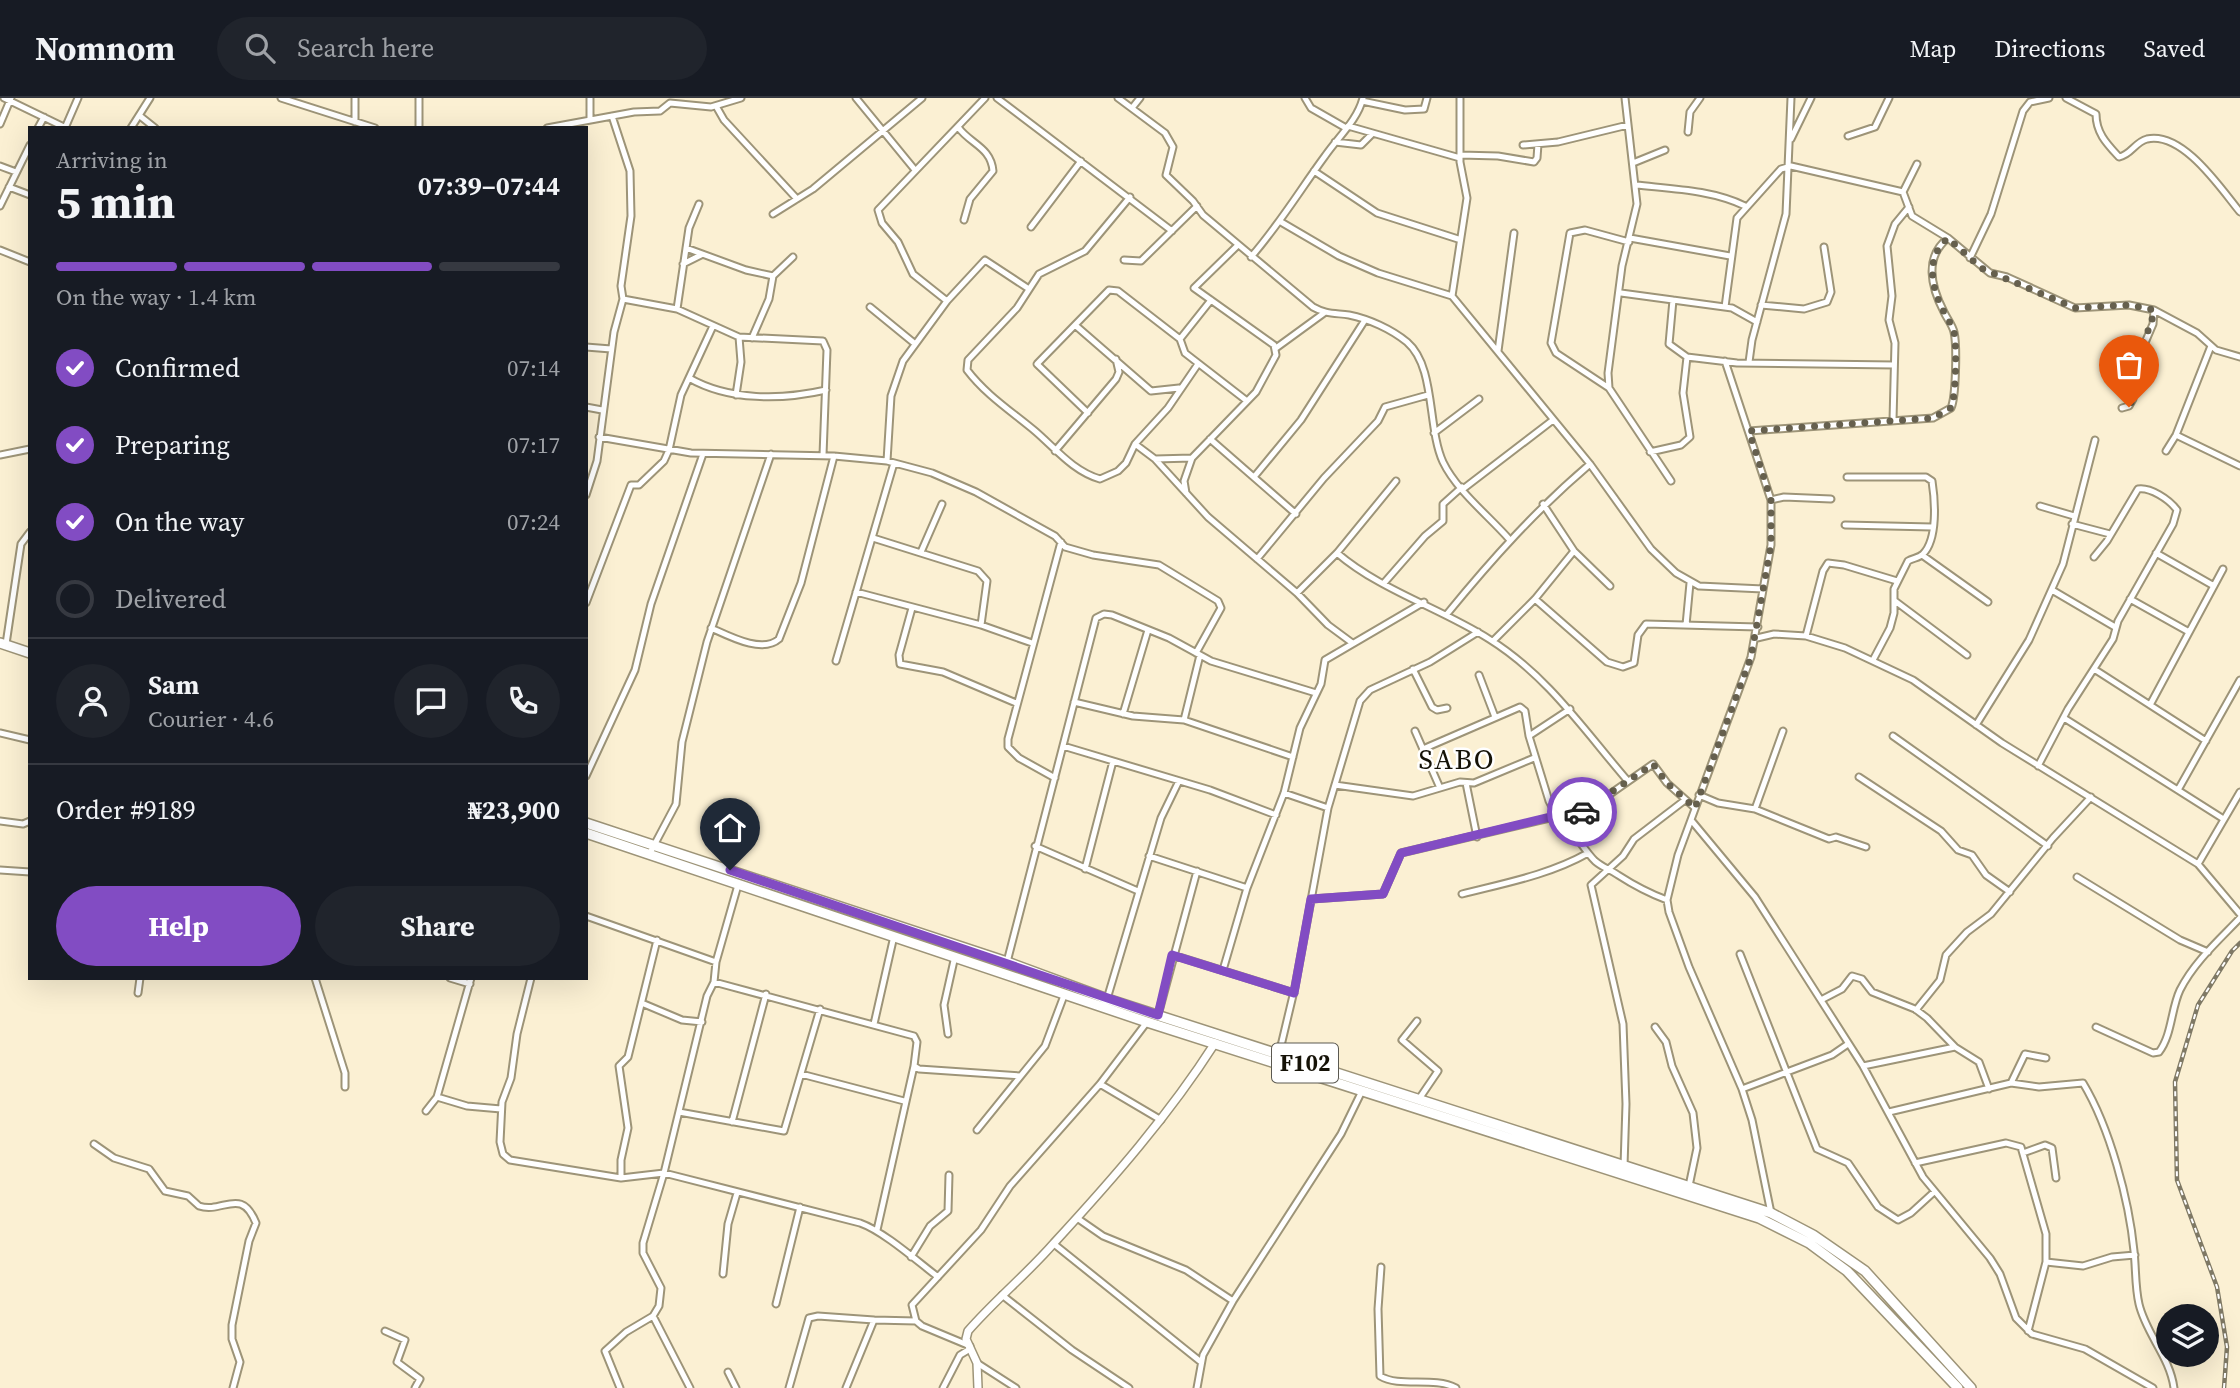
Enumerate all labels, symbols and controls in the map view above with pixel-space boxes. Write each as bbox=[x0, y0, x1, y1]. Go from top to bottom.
search box bbox=[217, 17, 707, 80]
text: Nomnom bbox=[35, 26, 175, 71]
icon: search bbox=[241, 29, 279, 67]
text: Search here bbox=[297, 30, 434, 66]
text: Map bbox=[1909, 32, 1956, 65]
text: Directions bbox=[1994, 32, 2105, 65]
text: Saved bbox=[2143, 32, 2205, 65]
text: Arriving in bbox=[56, 144, 168, 176]
text: 07:39–07:44 bbox=[418, 168, 560, 204]
text: 5 min bbox=[56, 170, 175, 233]
text: On the way · 1.4 km bbox=[56, 281, 257, 313]
pin bbox=[2099, 335, 2159, 407]
icon: bag bbox=[2110, 346, 2148, 384]
icon: check bbox=[56, 349, 94, 387]
text: Confirmed bbox=[115, 350, 240, 386]
text: 07:14 bbox=[507, 352, 560, 384]
icon: check bbox=[56, 426, 94, 464]
text: Preparing bbox=[115, 427, 230, 463]
text: 07:17 bbox=[507, 429, 560, 461]
icon: check bbox=[56, 503, 94, 541]
text: On the way bbox=[115, 504, 244, 540]
text: 07:24 bbox=[507, 506, 560, 538]
text: Delivered bbox=[115, 581, 226, 617]
button: person bbox=[56, 664, 130, 738]
button: chat bbox=[394, 664, 468, 738]
button: phone bbox=[486, 664, 560, 738]
text: Sam bbox=[148, 667, 199, 703]
text: Courier · 4.6 bbox=[148, 703, 274, 735]
district label: SABO bbox=[1418, 740, 1496, 778]
courier bbox=[1547, 777, 1617, 847]
text: Order #9189 bbox=[56, 792, 196, 828]
text: ₦23,900 bbox=[468, 792, 560, 828]
icon: car bbox=[1563, 793, 1601, 831]
pin bbox=[700, 798, 760, 870]
icon: home bbox=[711, 809, 749, 847]
button: Help bbox=[56, 886, 301, 966]
button: Share bbox=[315, 886, 560, 966]
road number: F102 bbox=[1272, 1044, 1338, 1082]
map controls bbox=[2156, 1304, 2219, 1367]
button: layers bbox=[2156, 1304, 2219, 1367]

